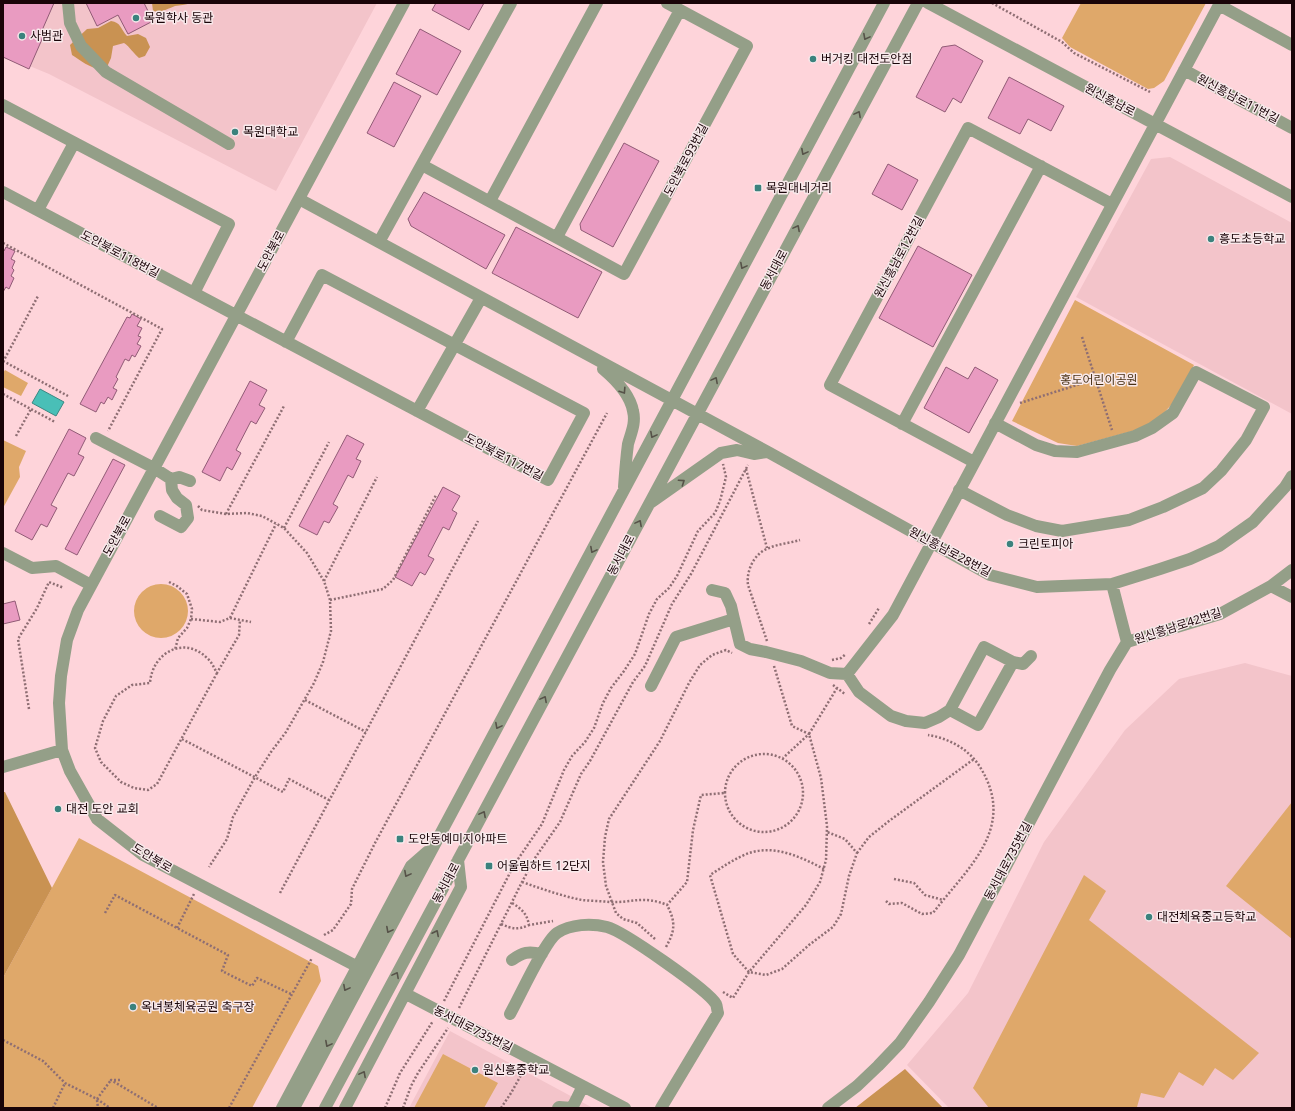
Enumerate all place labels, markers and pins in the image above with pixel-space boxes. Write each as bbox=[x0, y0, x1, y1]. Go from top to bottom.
place label: 목원학사 동관 bbox=[144, 9, 213, 26]
marker: 목원학사 동관 bbox=[131, 13, 141, 23]
place label: 사범관 bbox=[30, 27, 63, 44]
marker: 사범관 bbox=[17, 31, 27, 41]
place label: 버거킹 대전도안점 bbox=[821, 50, 912, 67]
marker: 버거킹 대전도안점 bbox=[808, 54, 818, 64]
place label: 목원대학교 bbox=[243, 123, 298, 140]
marker: 목원대학교 bbox=[230, 127, 240, 137]
place label: 목원대네거리 bbox=[766, 179, 832, 196]
marker: 목원대네거리 bbox=[753, 183, 763, 193]
place label: 흥도초등학교 bbox=[1219, 230, 1285, 247]
marker: 흥도초등학교 bbox=[1206, 234, 1216, 244]
place label: 크린토피아 bbox=[1018, 535, 1073, 552]
marker: 크린토피아 bbox=[1005, 539, 1015, 549]
place label: 대전 도안 교회 bbox=[66, 800, 138, 817]
marker: 대전 도안 교회 bbox=[53, 804, 63, 814]
place label: 도안동예미지아파트 bbox=[408, 830, 507, 847]
marker: 도안동예미지아파트 bbox=[395, 834, 405, 844]
place label: 어울림하트 12단지 bbox=[497, 857, 591, 874]
marker: 어울림하트 12단지 bbox=[484, 861, 494, 871]
place label: 대전체육중고등학교 bbox=[1157, 908, 1256, 925]
marker: 대전체육중고등학교 bbox=[1144, 912, 1154, 922]
place label: 옥녀봉체육공원 축구장 bbox=[141, 998, 255, 1015]
marker: 옥녀봉체육공원 축구장 bbox=[128, 1002, 138, 1012]
place label: 원신흥중학교 bbox=[483, 1061, 549, 1078]
marker: 원신흥중학교 bbox=[470, 1065, 480, 1075]

